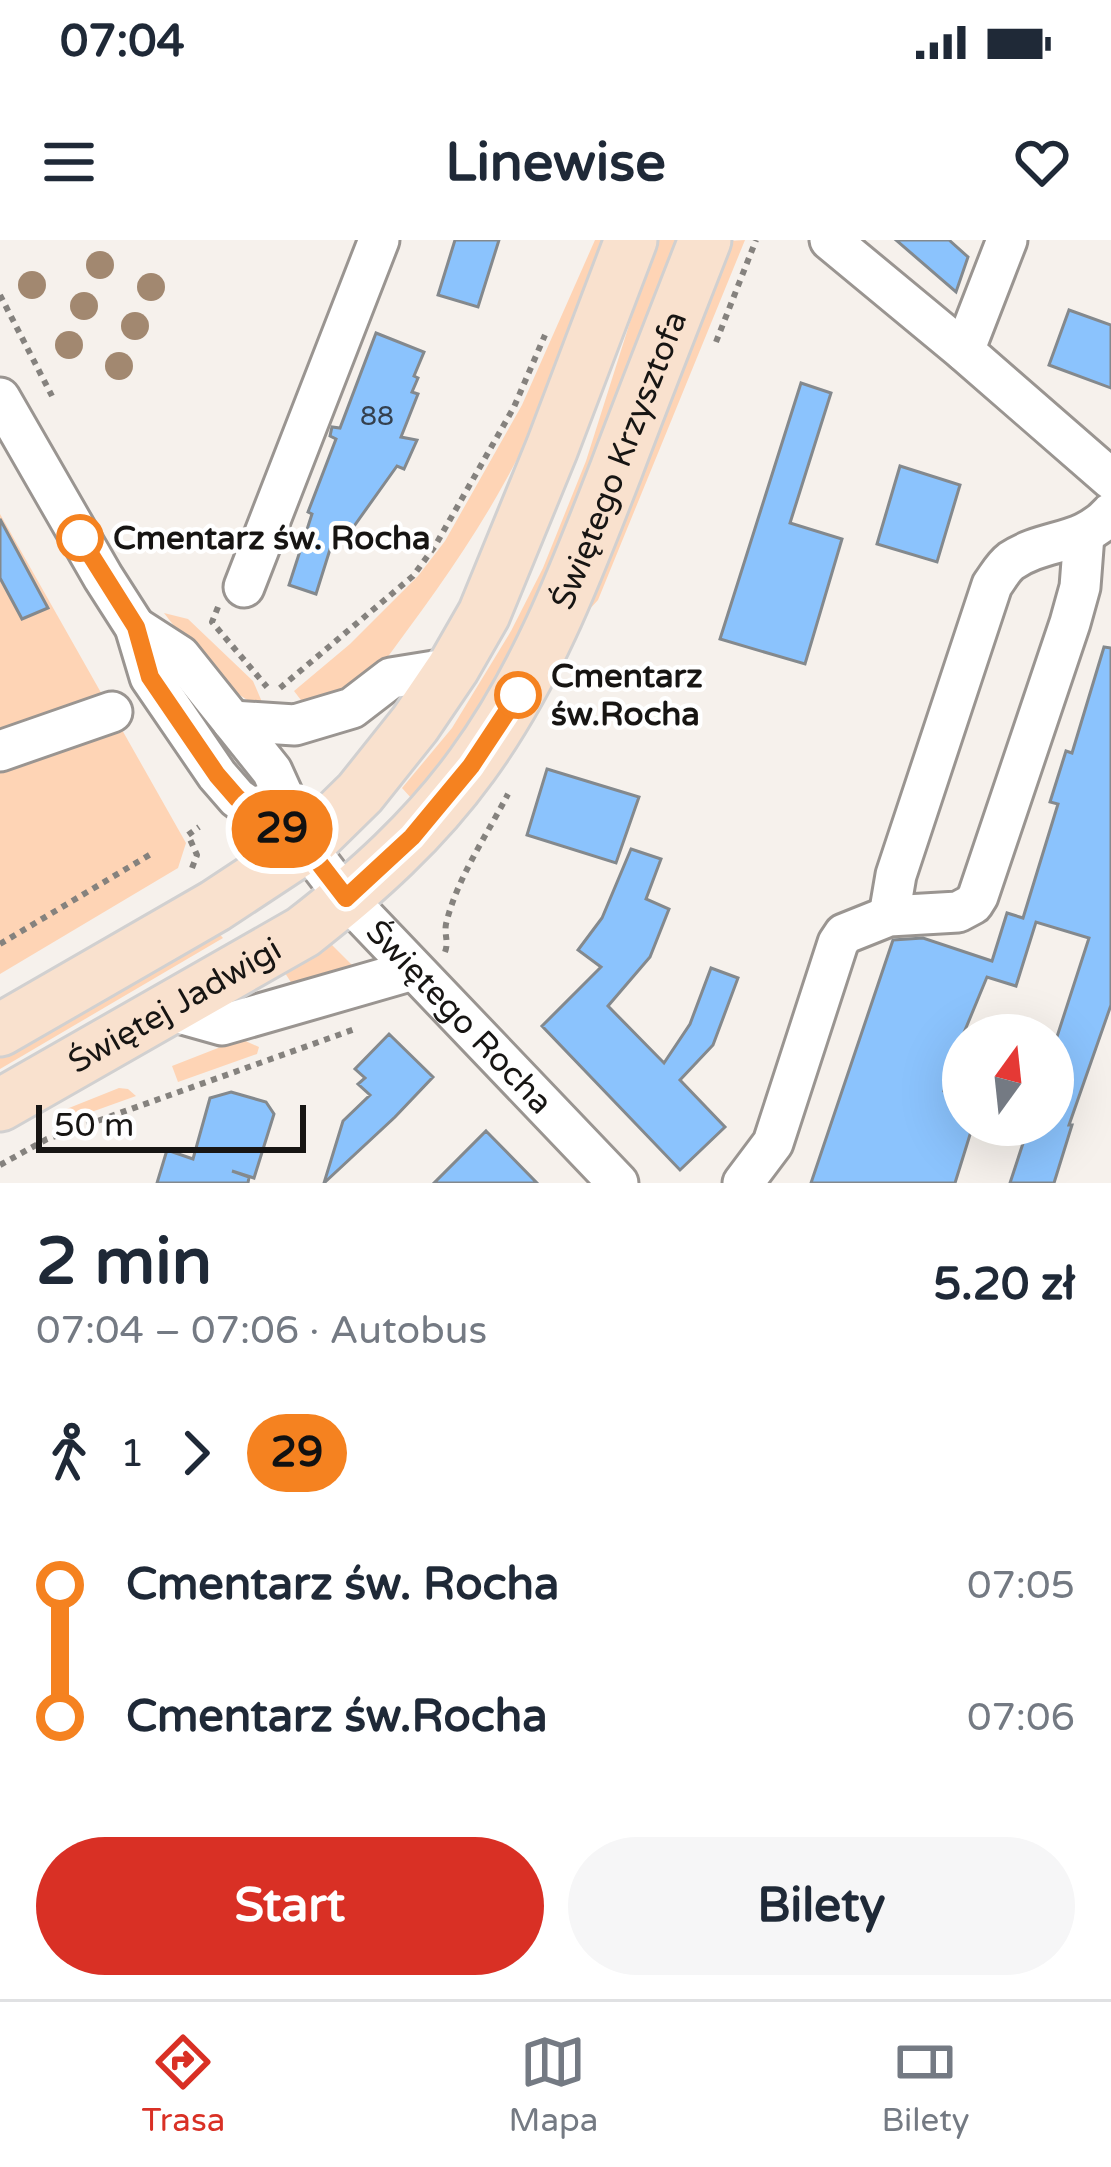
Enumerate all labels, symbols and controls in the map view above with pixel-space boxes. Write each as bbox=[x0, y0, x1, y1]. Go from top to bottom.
text: 07:04 bbox=[60, 15, 185, 69]
icon: menu bbox=[36, 129, 102, 195]
icon: heart bbox=[1009, 129, 1075, 195]
text: Linewise bbox=[445, 130, 666, 195]
street label: Świętego Krzysztofa bbox=[543, 305, 695, 615]
house number: 88 bbox=[360, 400, 394, 433]
marker: Cmentarz św. Rocha bbox=[58, 516, 102, 560]
place label: Cmentarz św. Rocha bbox=[113, 519, 431, 558]
place label: Cmentarz św.Rocha bbox=[551, 657, 703, 734]
marker: Cmentarz św.Rocha bbox=[496, 673, 540, 717]
line badge: 29 bbox=[228, 790, 336, 868]
text: 29 bbox=[256, 803, 308, 854]
street label: Świętego Rocha bbox=[358, 912, 561, 1122]
street label: Świętej Jadwigi bbox=[61, 929, 288, 1081]
north arrow bbox=[942, 1014, 1074, 1146]
map controls bbox=[942, 1014, 1074, 1146]
scale bar bbox=[36, 1099, 306, 1152]
text: 50 m bbox=[54, 1106, 134, 1145]
text: 2 min bbox=[36, 1222, 212, 1302]
text: 5.20 zł bbox=[933, 1258, 1075, 1312]
text: 07:04 – 07:06 · Autobus bbox=[36, 1307, 487, 1354]
icon: walk bbox=[36, 1420, 102, 1486]
icon: forward bbox=[163, 1420, 229, 1486]
text: 29 bbox=[271, 1427, 323, 1478]
text: 1 bbox=[120, 1430, 145, 1477]
text: Cmentarz św. Rocha bbox=[126, 1558, 559, 1612]
text: 07:05 bbox=[967, 1562, 1075, 1609]
text: Cmentarz św.Rocha bbox=[126, 1690, 547, 1744]
text: 07:06 bbox=[967, 1694, 1075, 1741]
button: Start bbox=[36, 1837, 544, 1975]
button: Bilety bbox=[568, 1837, 1075, 1975]
tab: Trasa bbox=[142, 2029, 225, 2140]
tab: Mapa bbox=[509, 2029, 598, 2140]
tab: Bilety bbox=[882, 2029, 969, 2140]

